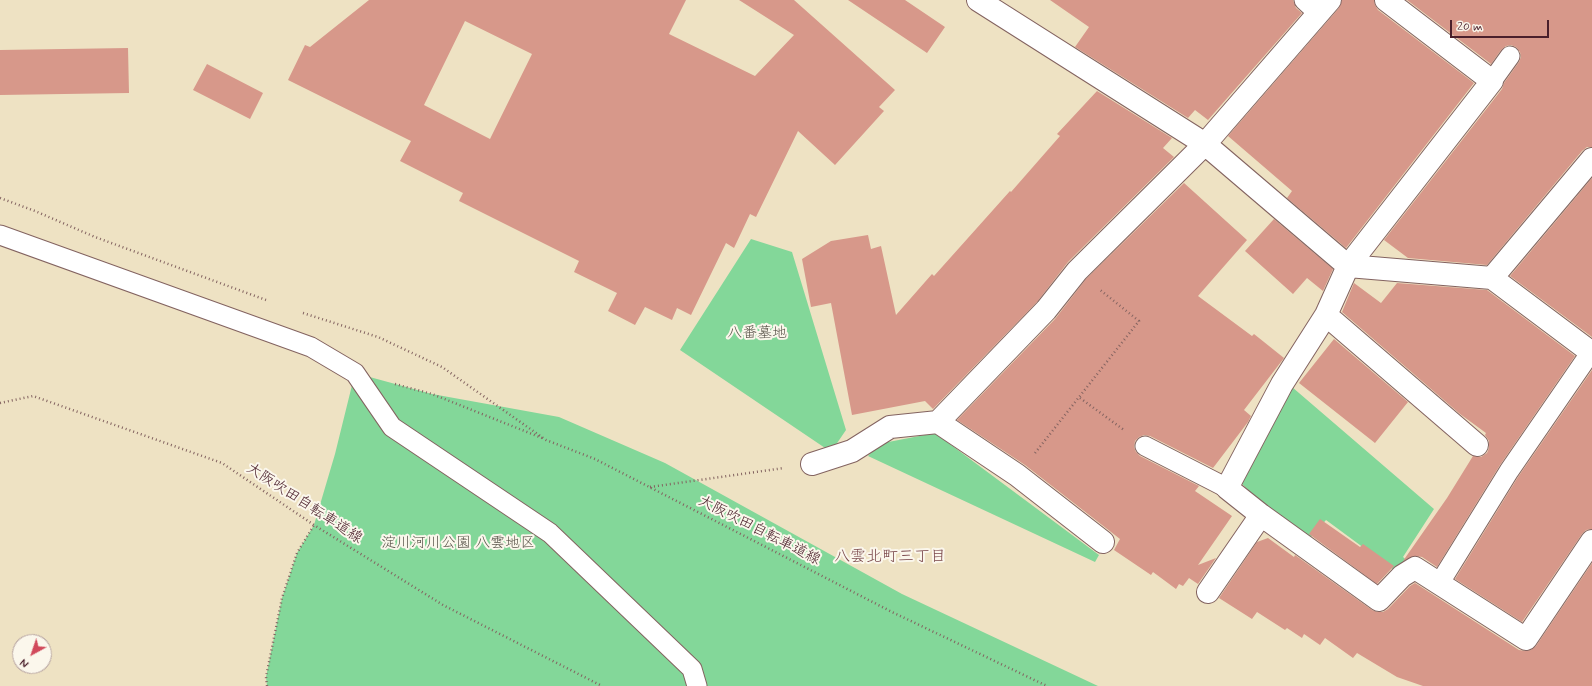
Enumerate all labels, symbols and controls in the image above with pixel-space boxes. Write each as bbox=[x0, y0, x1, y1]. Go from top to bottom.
scale bar bbox=[1452, 12, 1551, 38]
text: 20 m bbox=[1457, 19, 1483, 35]
park label: 八番墓地 bbox=[727, 325, 787, 343]
street label: 大阪吹田自転車道線 bbox=[242, 460, 366, 548]
street label: 大阪吹田自転車道線 bbox=[695, 492, 823, 570]
park label: 淀川河川公園 八雲地区 bbox=[381, 535, 535, 553]
district label: 八雲北町三丁目 bbox=[834, 548, 946, 568]
north arrow bbox=[12, 634, 52, 674]
text: N bbox=[18, 655, 32, 670]

